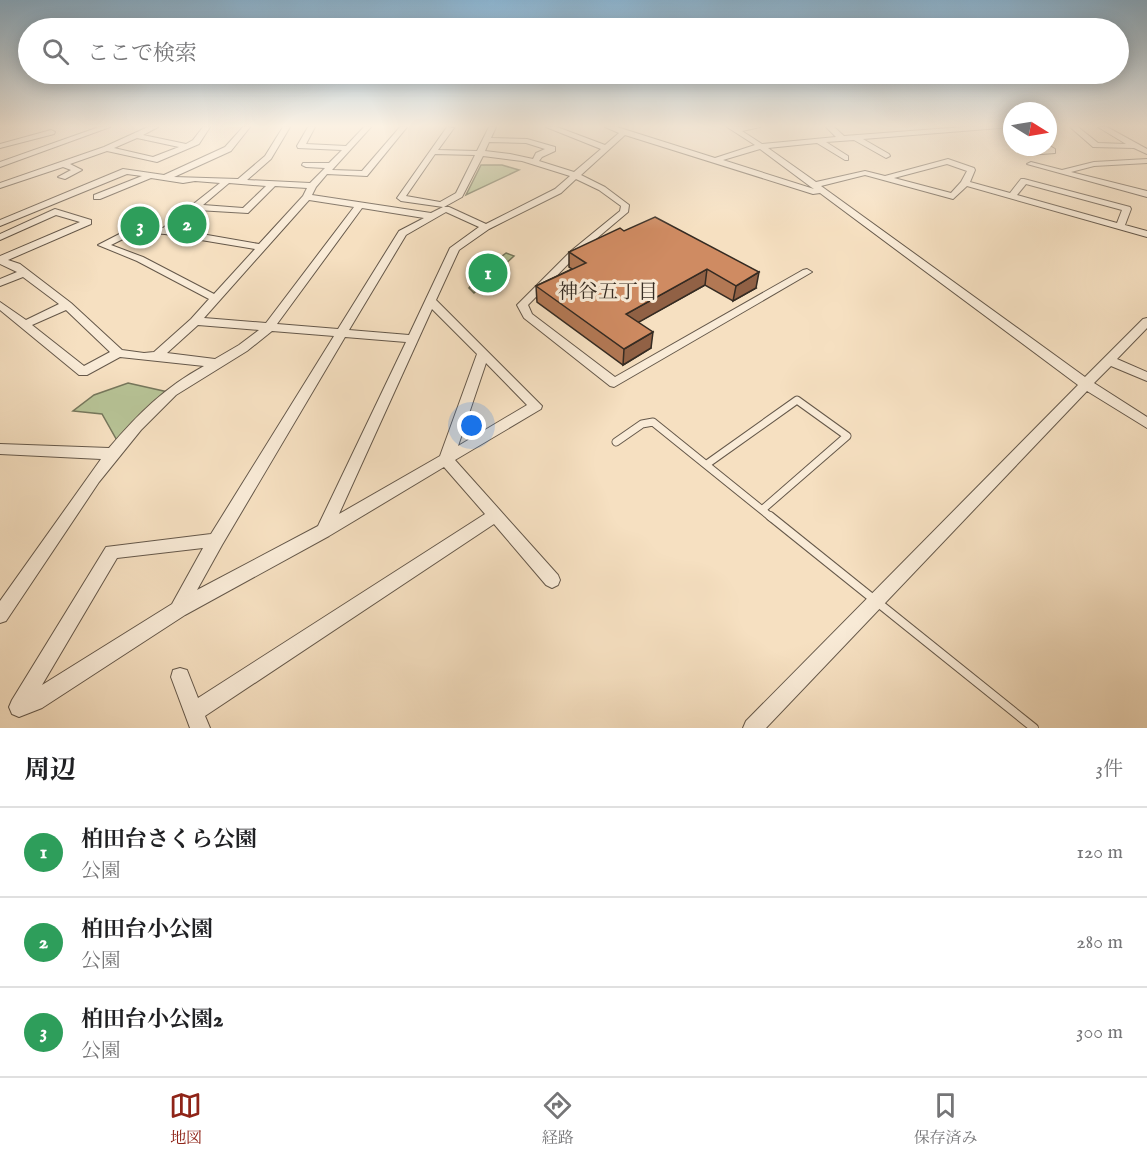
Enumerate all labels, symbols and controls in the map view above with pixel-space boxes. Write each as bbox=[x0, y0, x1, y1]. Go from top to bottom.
search box bbox=[18, 18, 1129, 84]
icon: search bbox=[39, 35, 72, 68]
text: ここで検索 bbox=[87, 40, 197, 68]
north arrow bbox=[1003, 102, 1057, 156]
pin: 2 bbox=[168, 202, 207, 246]
pin: 3 bbox=[120, 204, 160, 248]
pin: 1 bbox=[468, 250, 508, 296]
district label: 神谷五丁目 bbox=[558, 280, 658, 305]
your location bbox=[457, 411, 486, 440]
text: 周辺 bbox=[24, 754, 76, 787]
text: 3件 bbox=[1096, 757, 1123, 782]
text: 柏田台さくら公園 bbox=[81, 826, 257, 854]
text: 1 bbox=[40, 840, 47, 865]
text: 120 m bbox=[1077, 840, 1123, 865]
text: 公園 bbox=[81, 859, 121, 884]
text: 柏田台小公園 bbox=[81, 916, 213, 944]
text: 2 bbox=[39, 930, 48, 955]
text: 280 m bbox=[1076, 930, 1123, 955]
text: 公園 bbox=[81, 949, 121, 974]
text: 柏田台小公園2 bbox=[81, 1006, 223, 1034]
text: 3 bbox=[40, 1020, 47, 1045]
text: 300 m bbox=[1076, 1020, 1123, 1045]
text: 公園 bbox=[81, 1039, 121, 1064]
tab: 地図 bbox=[169, 1089, 202, 1149]
tab: 経路 bbox=[541, 1089, 574, 1149]
tab: 保存済み bbox=[913, 1089, 977, 1149]

